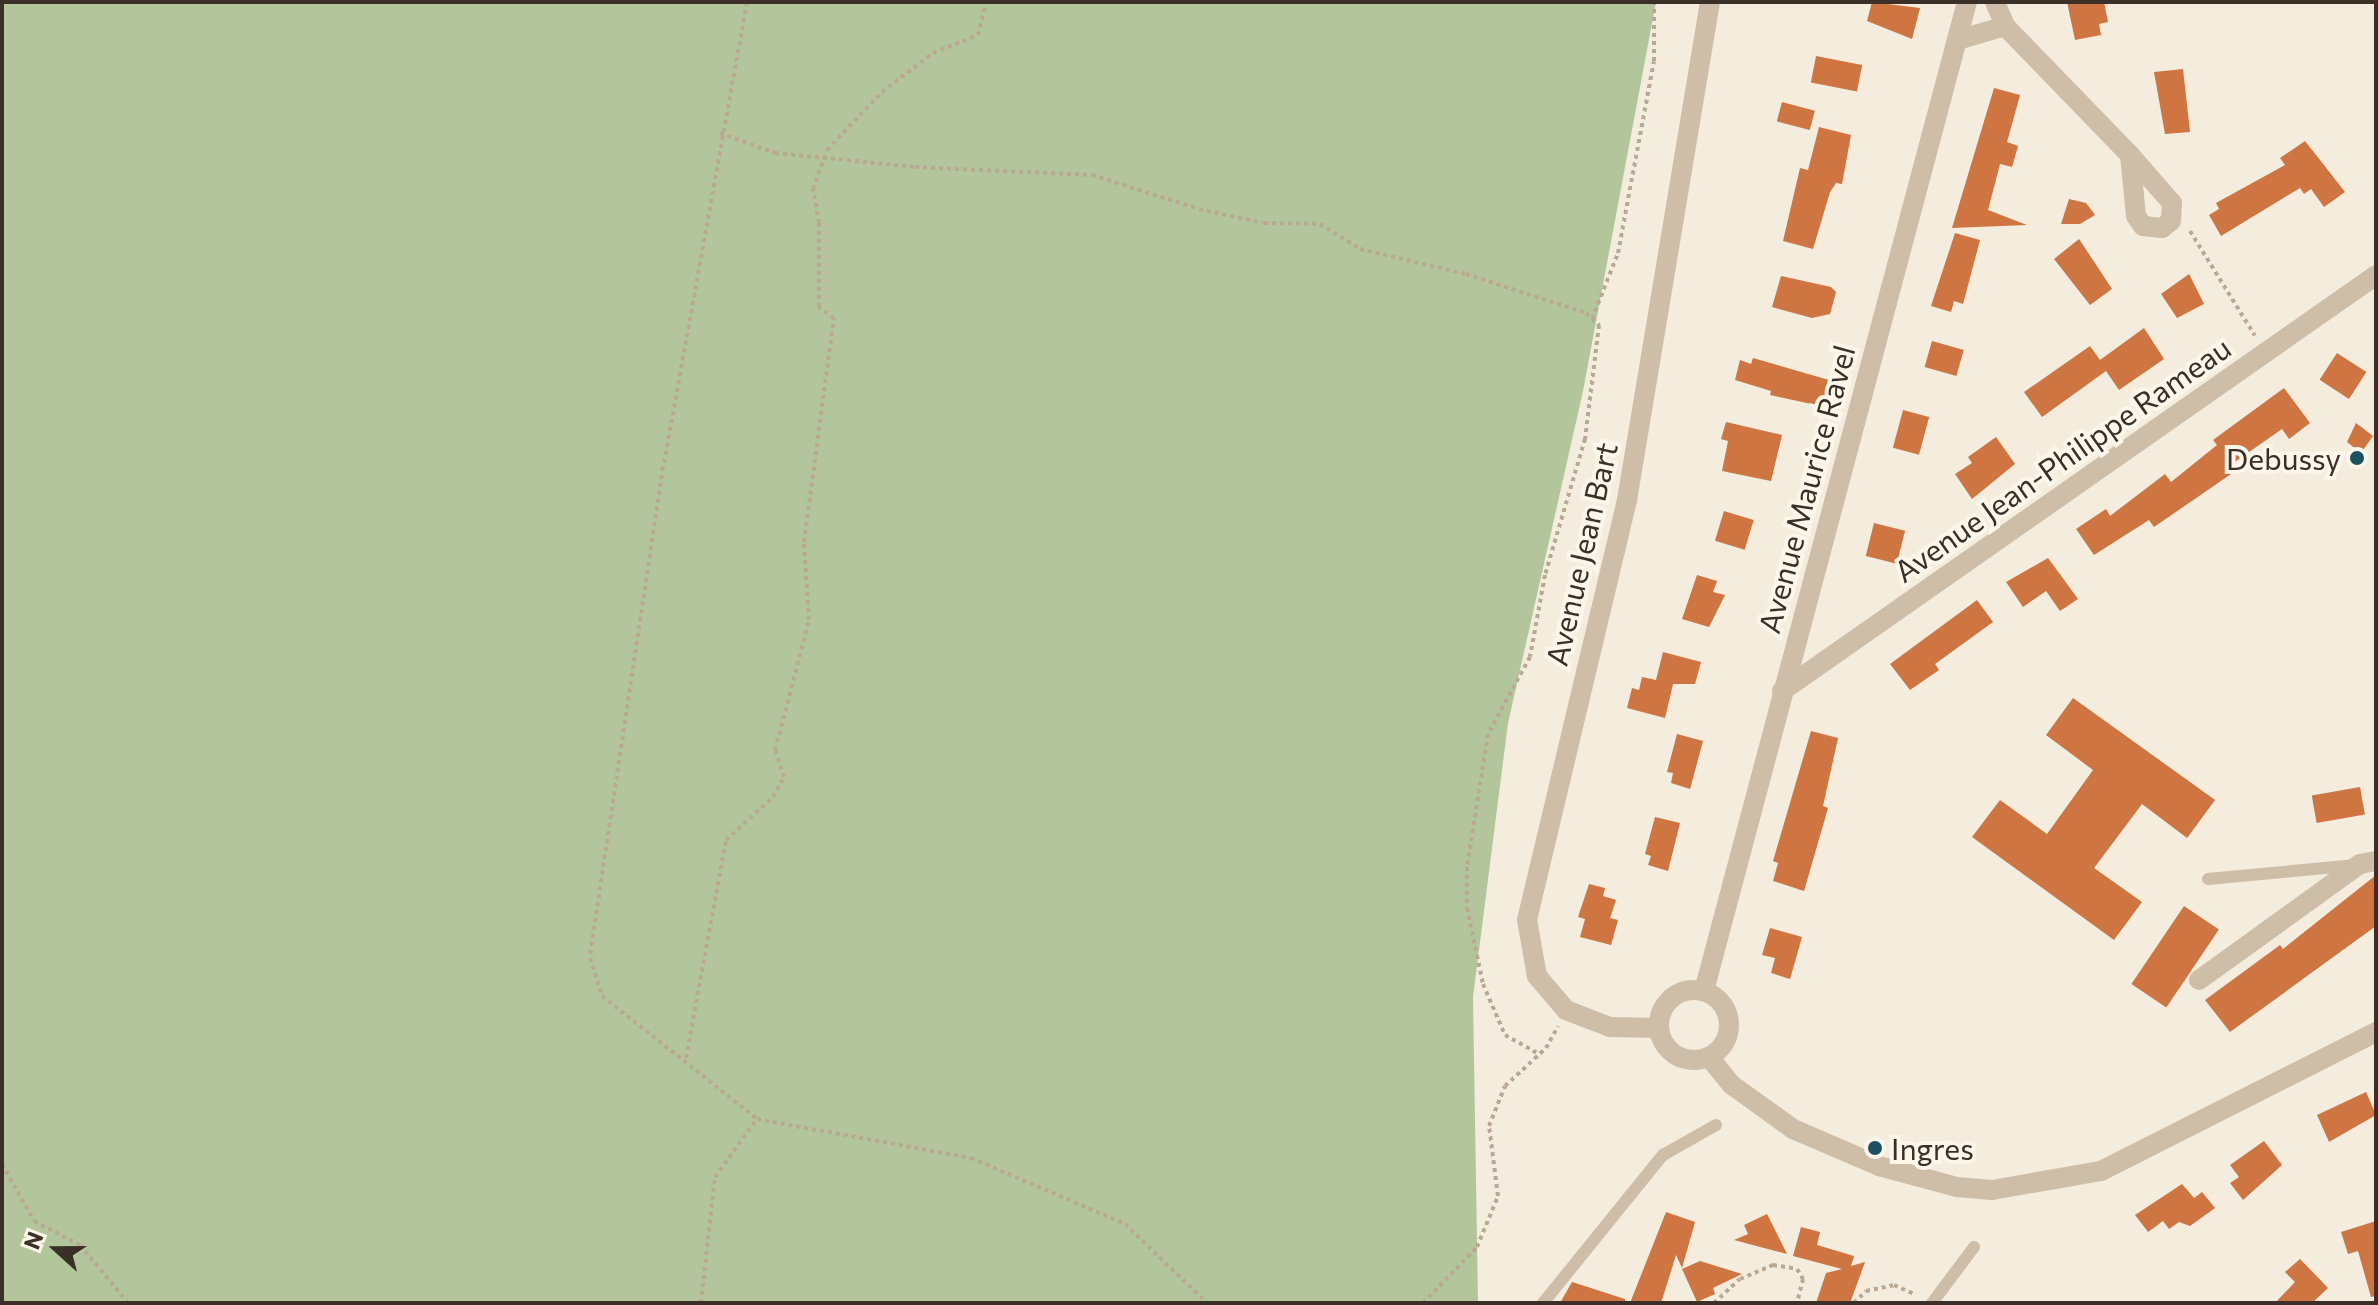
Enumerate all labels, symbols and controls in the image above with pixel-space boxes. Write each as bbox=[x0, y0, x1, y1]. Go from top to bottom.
street label: Avenue Jean-Philippe Rameau bbox=[1887, 329, 2237, 589]
street label: Avenue Maurice Ravel bbox=[1750, 341, 1862, 637]
street label: Avenue Jean Bart bbox=[1538, 439, 1624, 669]
place label: Debussy bbox=[2226, 440, 2341, 476]
marker: Debussy bbox=[2348, 449, 2366, 467]
place label: Ingres bbox=[1891, 1130, 1974, 1166]
marker: Ingres bbox=[1866, 1139, 1884, 1157]
north arrow bbox=[16, 1209, 96, 1289]
text: N bbox=[18, 1228, 49, 1253]

